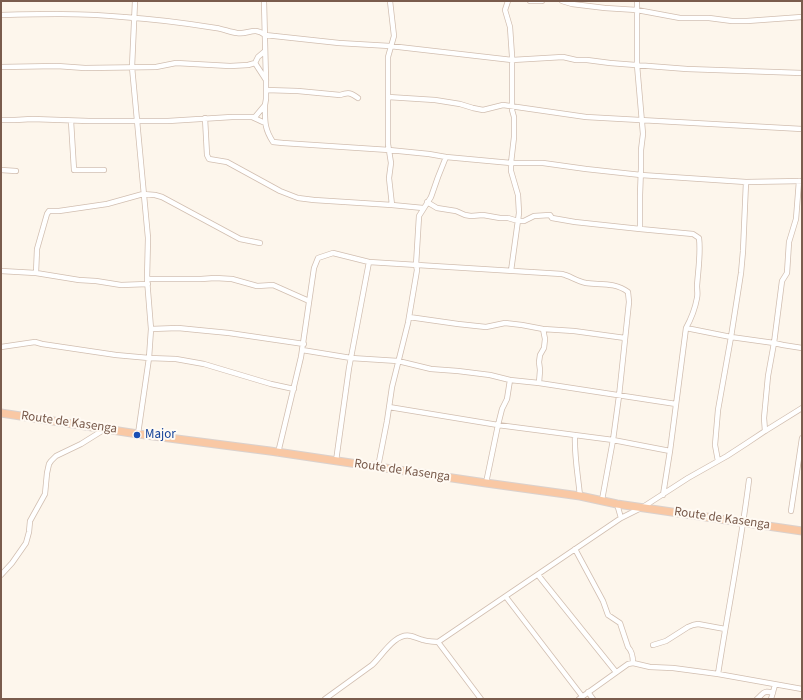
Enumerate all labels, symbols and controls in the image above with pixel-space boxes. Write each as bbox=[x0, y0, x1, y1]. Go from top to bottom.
street label: Route de Kasenga bbox=[20, 409, 118, 437]
place label: Major bbox=[145, 427, 176, 443]
marker: Major bbox=[132, 430, 142, 440]
street label: Route de Kasenga bbox=[353, 457, 451, 485]
street label: Route de Kasenga bbox=[673, 505, 771, 533]

